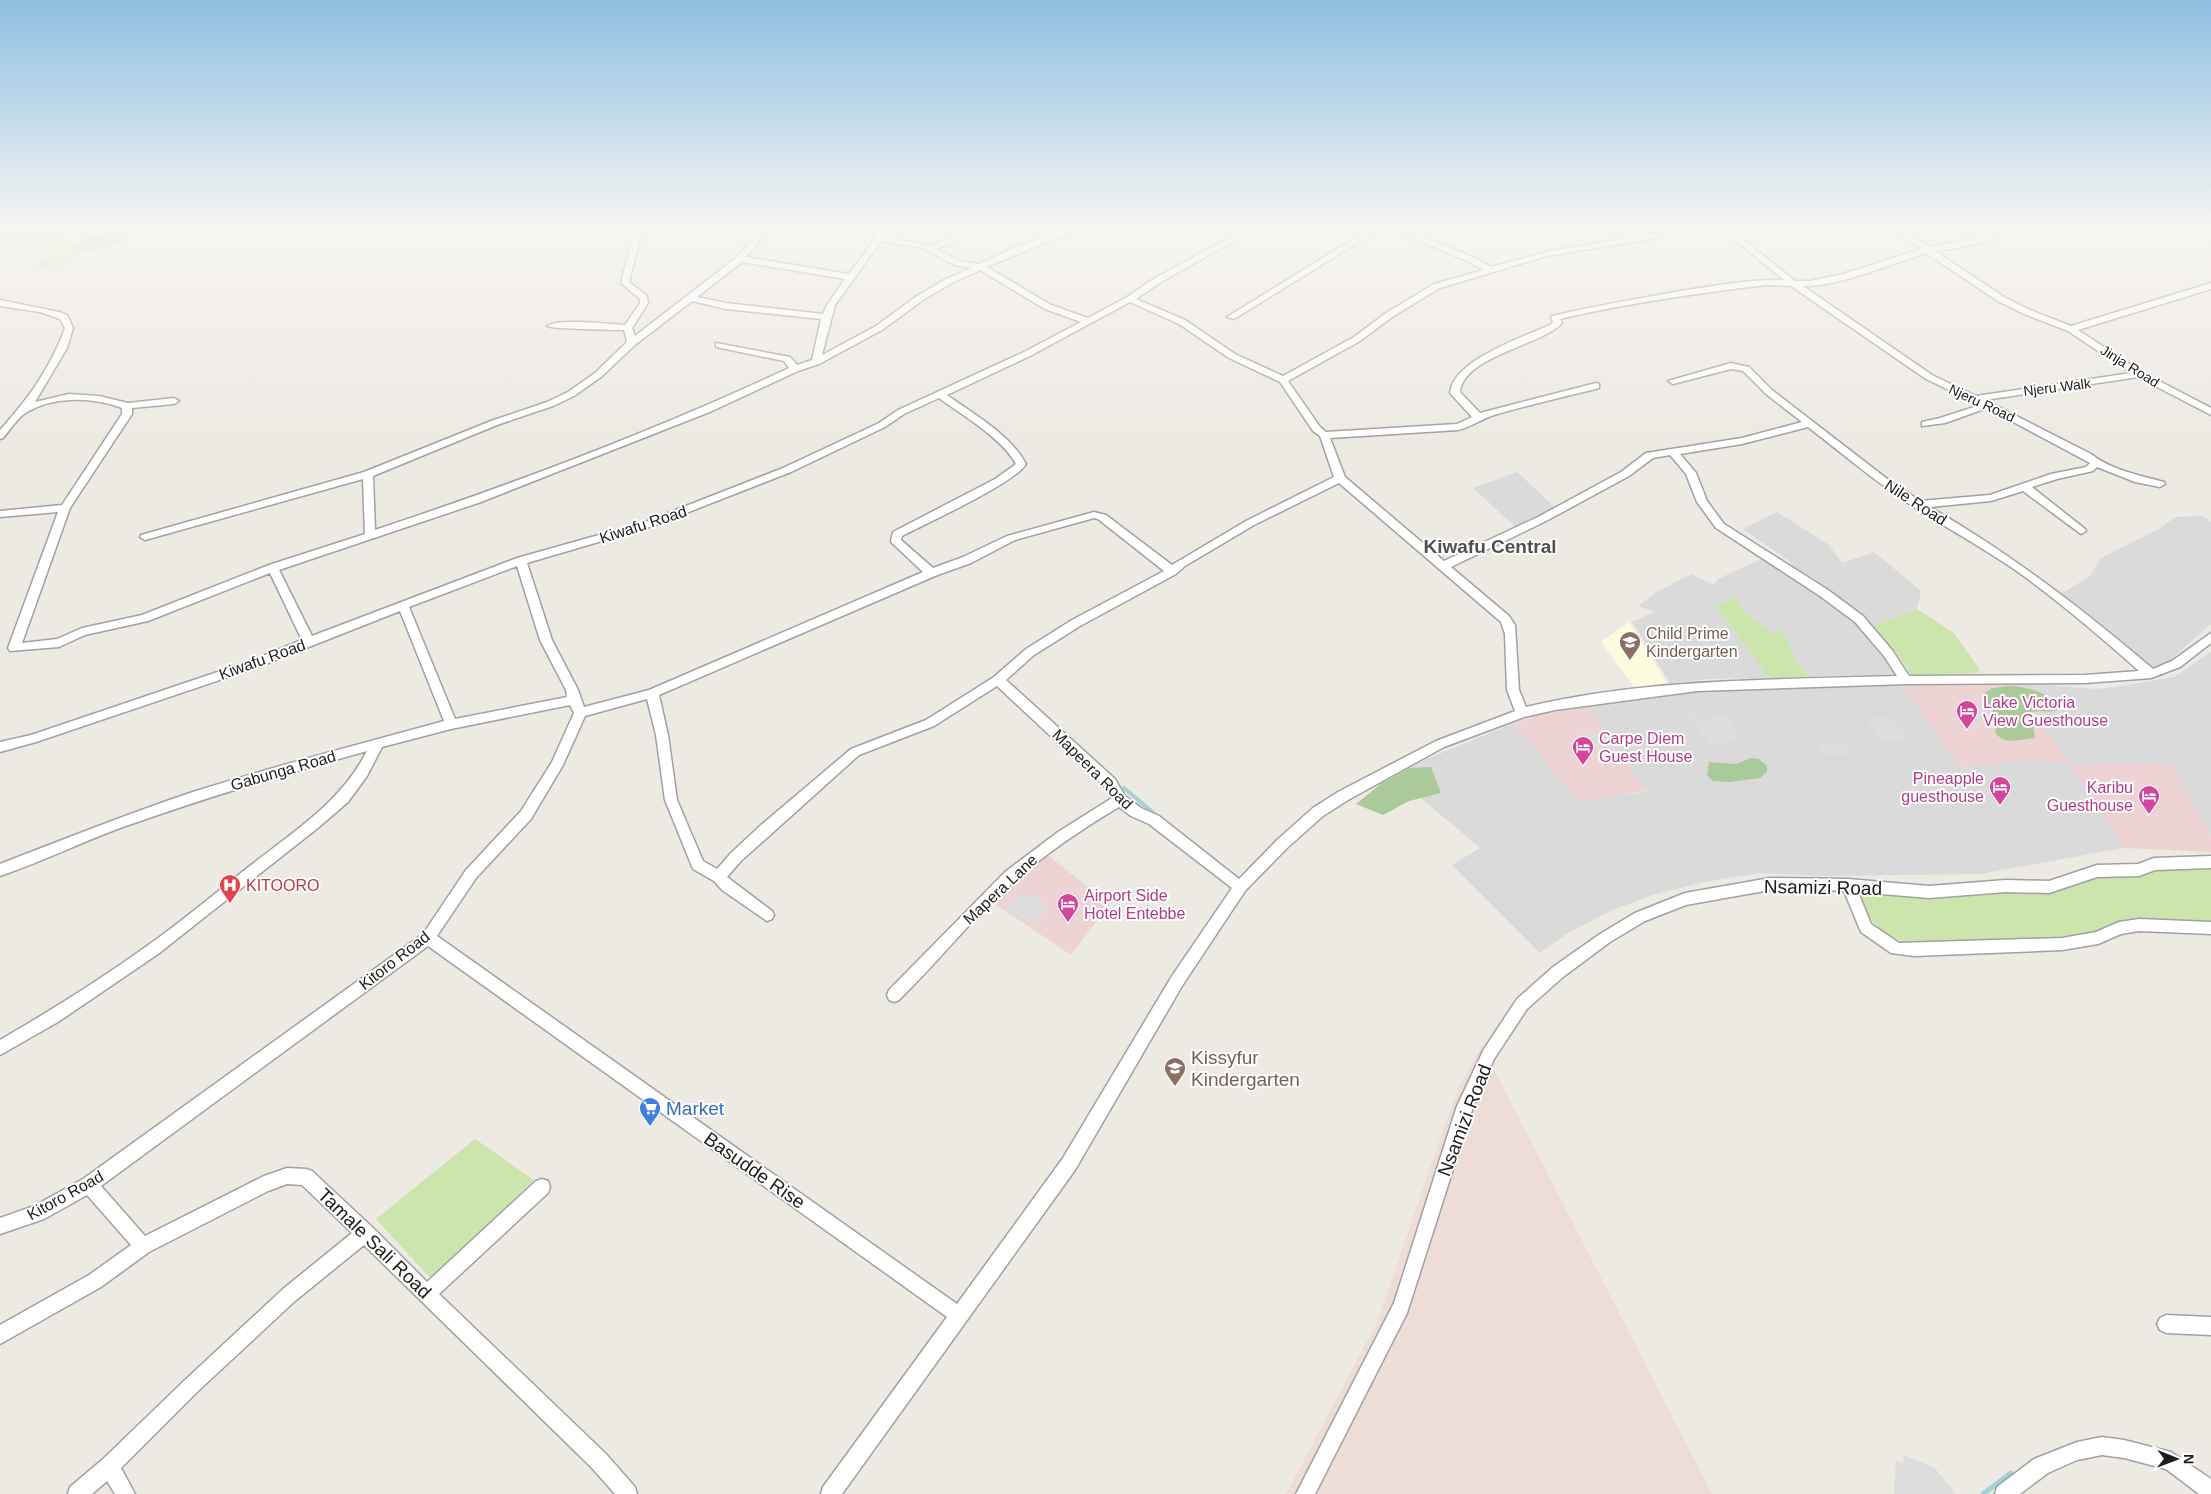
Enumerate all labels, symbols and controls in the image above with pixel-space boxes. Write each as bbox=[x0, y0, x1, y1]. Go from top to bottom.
street label: Jinja Road bbox=[2098, 342, 2162, 390]
street label: Njeru Walk bbox=[2022, 375, 2093, 399]
street label: Njeru Road bbox=[1947, 381, 2017, 425]
street label: Nile Road bbox=[1882, 476, 1950, 529]
street label: Kiwafu Road bbox=[597, 502, 689, 547]
district label: Kiwafu Central bbox=[1423, 536, 1557, 557]
place label: Child Prime Kindergarten bbox=[1646, 625, 1738, 660]
school or university icon: Child Prime Kindergarten bbox=[1618, 630, 1642, 661]
street label: Kiwafu Road bbox=[217, 636, 308, 683]
place label: Lake Victoria View Guesthouse bbox=[1983, 694, 2108, 729]
hotel icon: Lake Victoria View Guesthouse bbox=[1955, 699, 1979, 730]
street label: Mapeera Road bbox=[1049, 726, 1136, 813]
place label: Carpe Diem Guest House bbox=[1599, 730, 1692, 765]
hotel icon: Carpe Diem Guest House bbox=[1571, 735, 1595, 766]
street label: Gabunga Road bbox=[229, 747, 338, 794]
place label: Pineapple guesthouse bbox=[1901, 770, 1984, 805]
hotel icon: Pineapple guesthouse bbox=[1988, 775, 2012, 806]
place label: Karibu Guesthouse bbox=[2047, 779, 2133, 814]
hotel icon: Karibu Guesthouse bbox=[2137, 784, 2161, 815]
street label: Mapera Lane bbox=[960, 851, 1041, 928]
hospital icon: KITOORO bbox=[218, 873, 242, 904]
street label: Nsamizi Road bbox=[1764, 876, 1882, 899]
place label: KITOORO bbox=[246, 877, 320, 894]
place label: Airport Side Hotel Entebbe bbox=[1084, 887, 1186, 922]
hotel icon: Airport Side Hotel Entebbe bbox=[1056, 892, 1080, 923]
street label: Kitoro Road bbox=[356, 928, 433, 993]
place label: Kissyfur Kindergarten bbox=[1191, 1047, 1300, 1090]
school or university icon: Kissyfur Kindergarten bbox=[1163, 1056, 1187, 1087]
street label: Nsamizi Road bbox=[1433, 1061, 1495, 1179]
supermarket icon: Market bbox=[638, 1096, 662, 1127]
place label: Market bbox=[666, 1098, 725, 1119]
street label: Basudde Rise bbox=[700, 1128, 809, 1213]
street label: Kitoro Road bbox=[24, 1168, 106, 1223]
street label: Tamale Sali Road bbox=[314, 1184, 436, 1303]
north arrow bbox=[2151, 1434, 2201, 1484]
text: N bbox=[2181, 1454, 2197, 1464]

